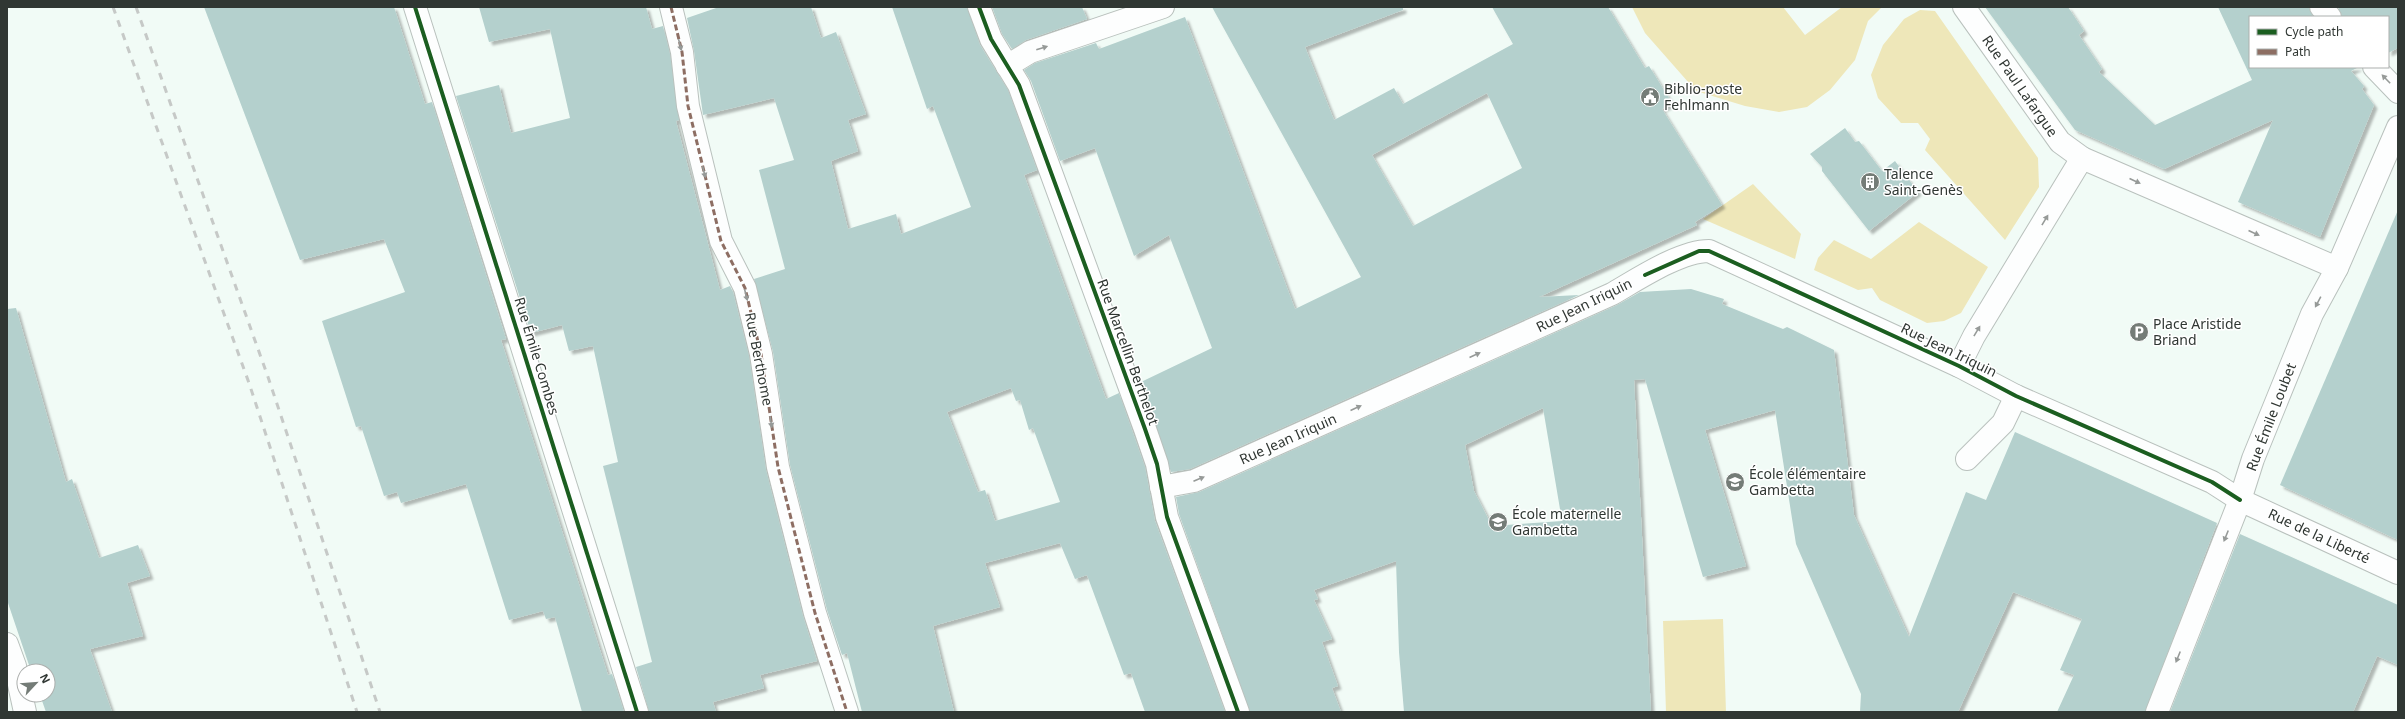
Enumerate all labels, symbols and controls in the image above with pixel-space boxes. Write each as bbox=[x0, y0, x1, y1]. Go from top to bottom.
legend bbox=[2249, 16, 2389, 68]
text: Cycle path bbox=[2285, 23, 2343, 40]
street label: Rue Paul Lafargue bbox=[1978, 31, 2063, 140]
one-way arrow bbox=[678, 39, 684, 51]
text: Path bbox=[2285, 43, 2311, 60]
one-way arrow bbox=[1036, 45, 1048, 51]
one-way arrow bbox=[2381, 74, 2391, 84]
place label: Biblio-poste Fehlmann bbox=[1664, 79, 1742, 114]
public building icon: Biblio-poste Fehlmann bbox=[1639, 86, 1661, 108]
place label: Talence Saint-Genès bbox=[1884, 164, 1963, 199]
one-way arrow bbox=[702, 166, 708, 179]
building icon: Talence Saint-Genès bbox=[1859, 171, 1881, 193]
one-way arrow bbox=[2129, 178, 2140, 184]
one-way arrow bbox=[2041, 214, 2048, 226]
one-way arrow bbox=[2248, 230, 2259, 236]
street label: Rue Jean Iriquin bbox=[1533, 273, 1635, 336]
street label: Rue Marcellin Berthelot bbox=[1093, 276, 1164, 428]
one-way arrow bbox=[743, 289, 749, 301]
street label: Rue Émile Combes bbox=[511, 295, 565, 417]
one-way arrow bbox=[2315, 297, 2322, 308]
street label: Rue Berthome bbox=[741, 311, 778, 407]
place label: Place Aristide Briand bbox=[2153, 314, 2242, 349]
street label: Rue Jean Iriquin bbox=[1898, 318, 2000, 381]
parking icon: Place Aristide Briand bbox=[2128, 321, 2150, 343]
one-way arrow bbox=[1974, 325, 1981, 337]
one-way arrow bbox=[1469, 352, 1481, 358]
street label: Rue Émile Loubet bbox=[2241, 360, 2300, 474]
one-way arrow bbox=[1351, 405, 1363, 411]
street label: Rue Jean Iriquin bbox=[1236, 409, 1339, 468]
one-way arrow bbox=[768, 416, 774, 428]
place label: École élémentaire Gambetta bbox=[1749, 464, 1866, 499]
school or university icon: École élémentaire Gambetta bbox=[1724, 471, 1746, 493]
one-way arrow bbox=[1194, 475, 1206, 481]
place label: École maternelle Gambetta bbox=[1512, 504, 1622, 539]
street label: Rue de la Liberté bbox=[2265, 504, 2373, 568]
school or university icon: École maternelle Gambetta bbox=[1487, 511, 1509, 533]
one-way arrow bbox=[2222, 531, 2228, 543]
one-way arrow bbox=[2174, 651, 2180, 663]
north arrow bbox=[16, 663, 56, 703]
text: N bbox=[37, 671, 54, 686]

